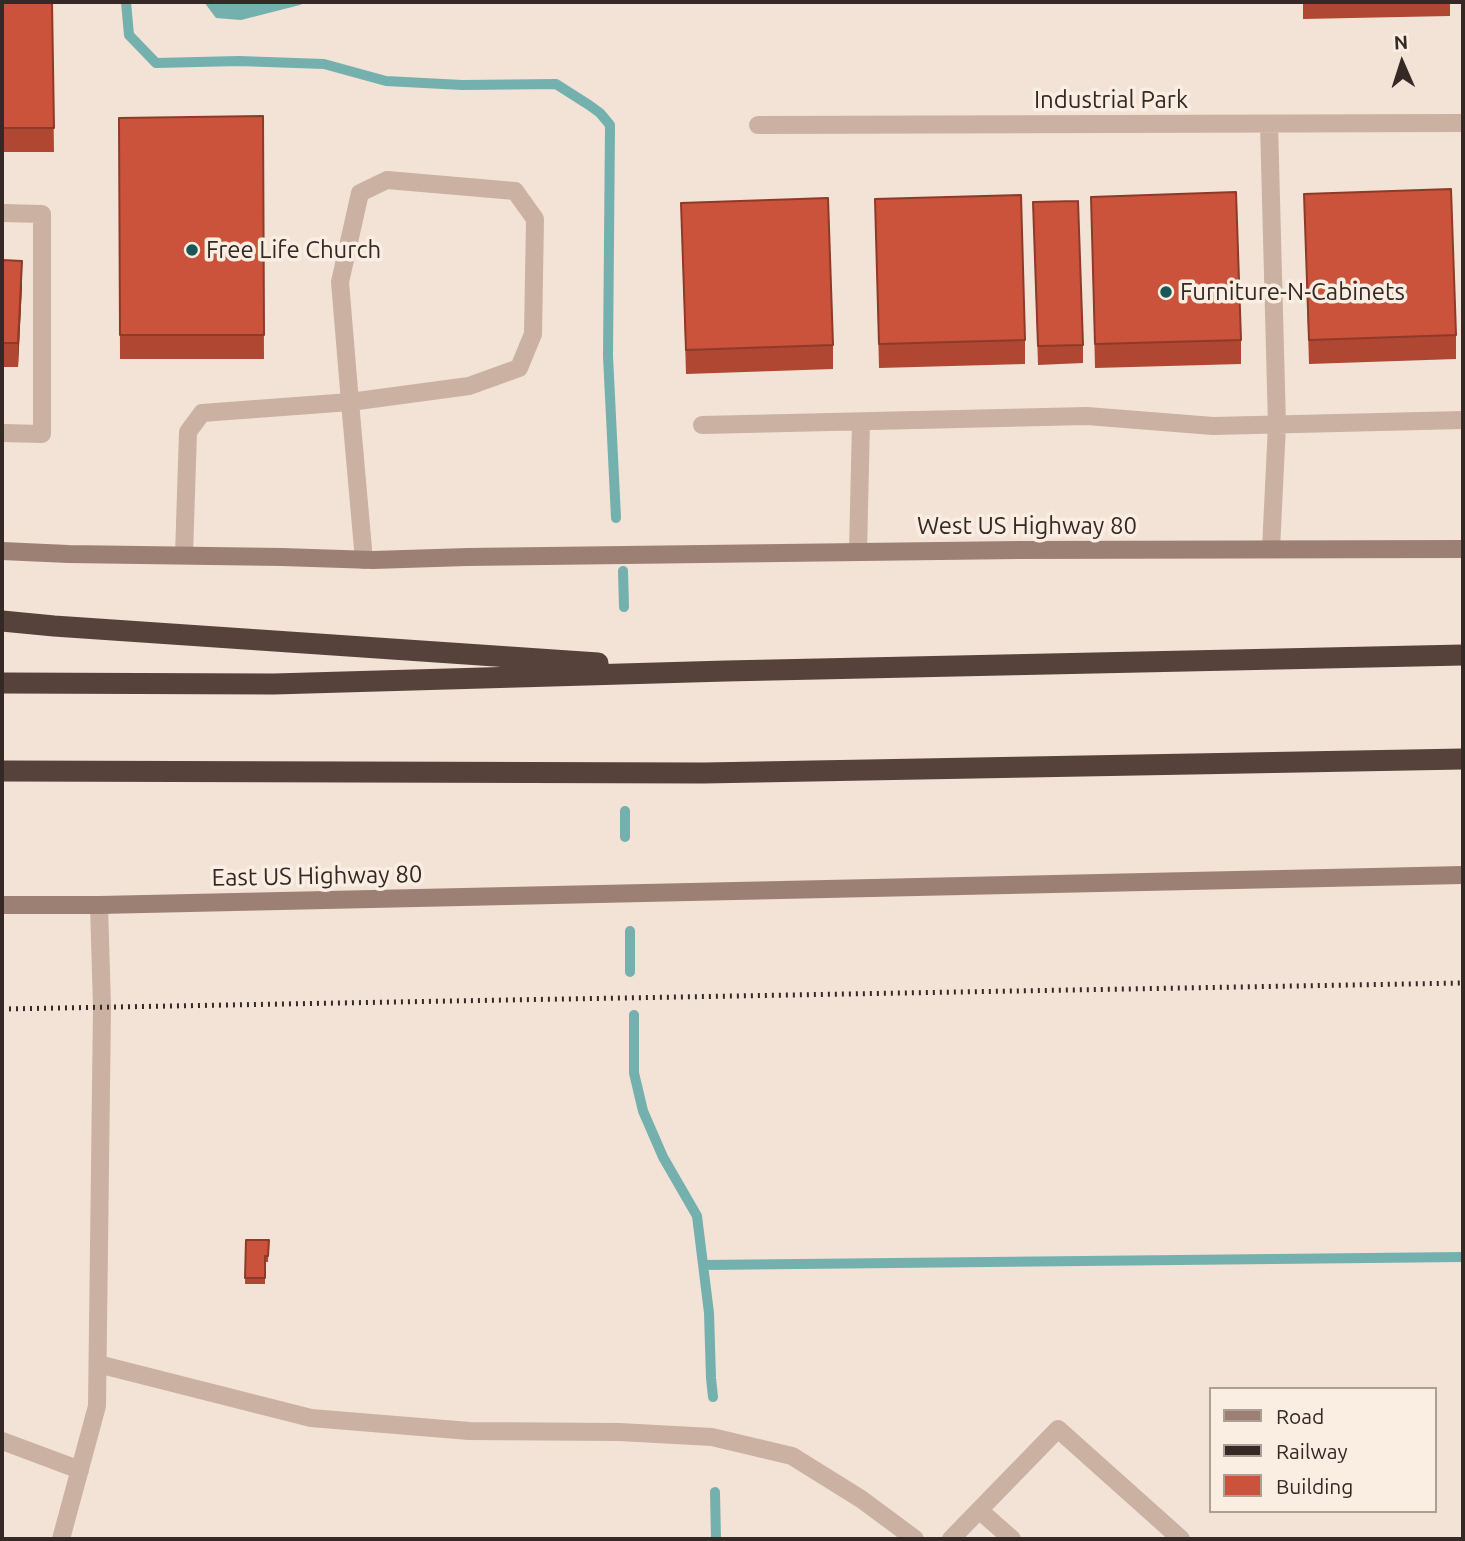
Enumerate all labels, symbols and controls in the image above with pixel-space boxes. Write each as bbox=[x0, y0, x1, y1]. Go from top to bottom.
north arrow bbox=[1367, 28, 1437, 98]
text: N bbox=[1393, 31, 1409, 53]
street label: Industrial Park bbox=[1034, 86, 1188, 114]
place label: Free Life Church bbox=[206, 236, 381, 264]
marker: Free Life Church bbox=[184, 242, 200, 258]
place label: Furniture-N-Cabinets bbox=[1180, 278, 1405, 306]
marker: Furniture-N-Cabinets bbox=[1158, 284, 1174, 300]
street label: West US Highway 80 bbox=[917, 512, 1137, 540]
street label: East US Highway 80 bbox=[211, 860, 423, 892]
legend bbox=[1210, 1387, 1437, 1513]
text: Road bbox=[1276, 1404, 1324, 1428]
text: Railway bbox=[1276, 1439, 1348, 1463]
text: Building bbox=[1276, 1474, 1353, 1498]

